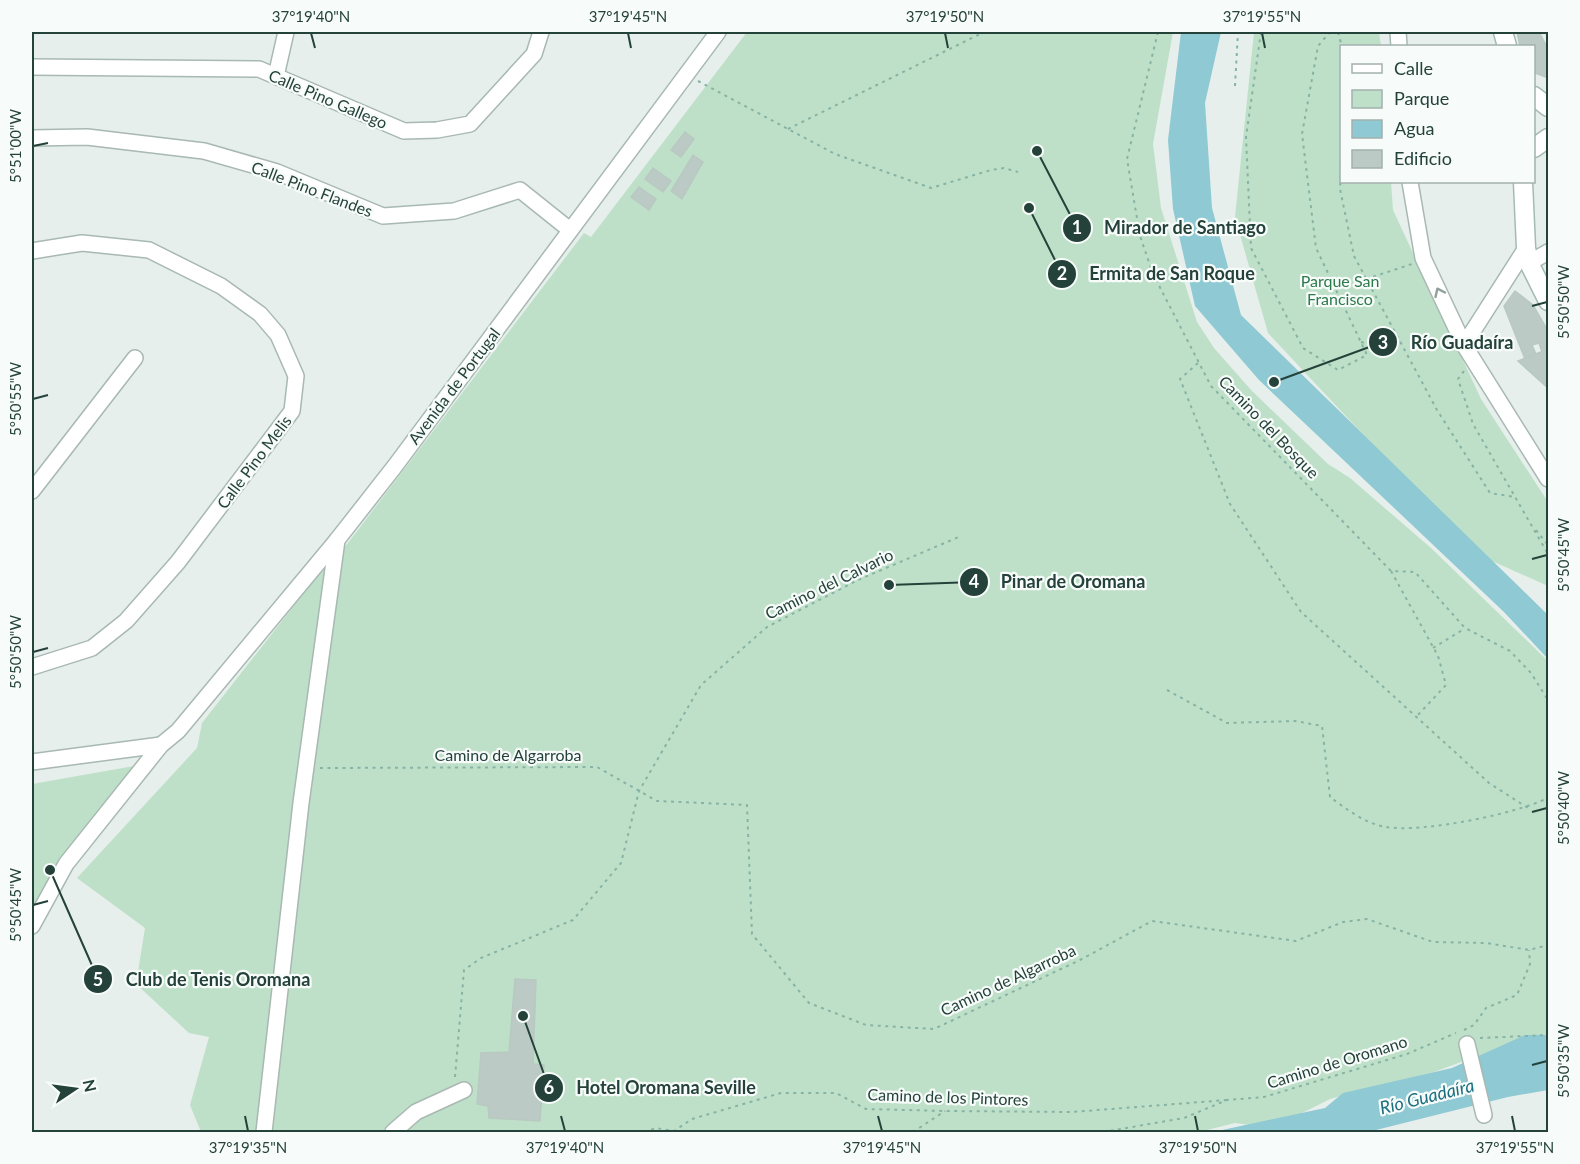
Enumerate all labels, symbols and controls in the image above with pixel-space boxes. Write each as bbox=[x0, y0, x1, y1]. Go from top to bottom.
text: 37°19'40"N bbox=[272, 7, 350, 25]
text: 37°19'45"N bbox=[589, 7, 667, 25]
text: 37°19'50"N bbox=[906, 7, 984, 25]
text: 37°19'55"N bbox=[1223, 7, 1301, 25]
legend bbox=[1340, 45, 1535, 183]
text: Calle bbox=[1394, 57, 1433, 79]
street label: Calle Pino Gallego bbox=[266, 65, 390, 132]
text: Parque bbox=[1394, 87, 1449, 109]
text: 5°51'00"W bbox=[6, 109, 24, 183]
text: Agua bbox=[1394, 117, 1435, 139]
text: Edificio bbox=[1394, 147, 1452, 169]
street label: Calle Pino Flandes bbox=[249, 157, 375, 220]
callout: Mirador de Santiago bbox=[1062, 210, 1278, 246]
text: 1 bbox=[1072, 216, 1082, 238]
text: Mirador de Santiago bbox=[1104, 216, 1266, 238]
callout: Ermita de San Roque bbox=[1047, 256, 1266, 292]
text: 2 bbox=[1057, 262, 1067, 284]
text: Ermita de San Roque bbox=[1089, 262, 1255, 284]
text: 5°50'50"W bbox=[1554, 265, 1572, 339]
park label: Parque San Francisco bbox=[1301, 271, 1379, 308]
one-way arrow bbox=[1434, 287, 1446, 298]
street label: Avenida de Portugal bbox=[404, 324, 504, 448]
callout: Río Guadaíra bbox=[1368, 324, 1525, 360]
text: 3 bbox=[1378, 331, 1388, 353]
text: Río Guadaíra bbox=[1411, 331, 1513, 353]
text: 5°50'55"W bbox=[6, 362, 24, 436]
street label: Camino del Bosque bbox=[1215, 371, 1323, 482]
street label: Calle Pino Melis bbox=[212, 411, 295, 512]
text: 5°50'45"W bbox=[1554, 518, 1572, 592]
street label: Camino del Calvario bbox=[762, 544, 896, 623]
callout: Pinar de Oromana bbox=[959, 564, 1158, 600]
text: 4 bbox=[969, 570, 979, 592]
text: Pinar de Oromana bbox=[1001, 570, 1145, 592]
text: 5°50'50"W bbox=[6, 615, 24, 689]
street label: Camino de Algarroba bbox=[435, 745, 581, 764]
text: 5°50'40"W bbox=[1554, 771, 1572, 845]
text: 5°50'45"W bbox=[6, 868, 24, 942]
street label: Camino de Algarroba bbox=[937, 940, 1078, 1019]
callout: Club de Tenis Oromana bbox=[83, 961, 323, 997]
text: 5 bbox=[93, 968, 103, 990]
text: Club de Tenis Oromana bbox=[126, 968, 310, 990]
text: 5°50'35"W bbox=[1554, 1024, 1572, 1098]
street label: Camino de Oromano bbox=[1264, 1031, 1409, 1092]
north arrow bbox=[45, 1059, 105, 1119]
callout: Hotel Oromana Seville bbox=[534, 1070, 768, 1106]
water label: Río Guadaíra bbox=[1377, 1074, 1476, 1118]
text: 6 bbox=[544, 1076, 554, 1098]
text: Hotel Oromana Seville bbox=[576, 1076, 756, 1098]
text: N bbox=[79, 1077, 101, 1094]
street label: Camino de los Pintores bbox=[867, 1084, 1029, 1109]
text: 37°19'35"N bbox=[209, 1138, 287, 1156]
text: 37°19'40"N bbox=[526, 1138, 604, 1156]
text: 37°19'45"N bbox=[843, 1138, 921, 1156]
text: 37°19'50"N bbox=[1159, 1138, 1237, 1156]
text: 37°19'55"N bbox=[1476, 1138, 1554, 1156]

